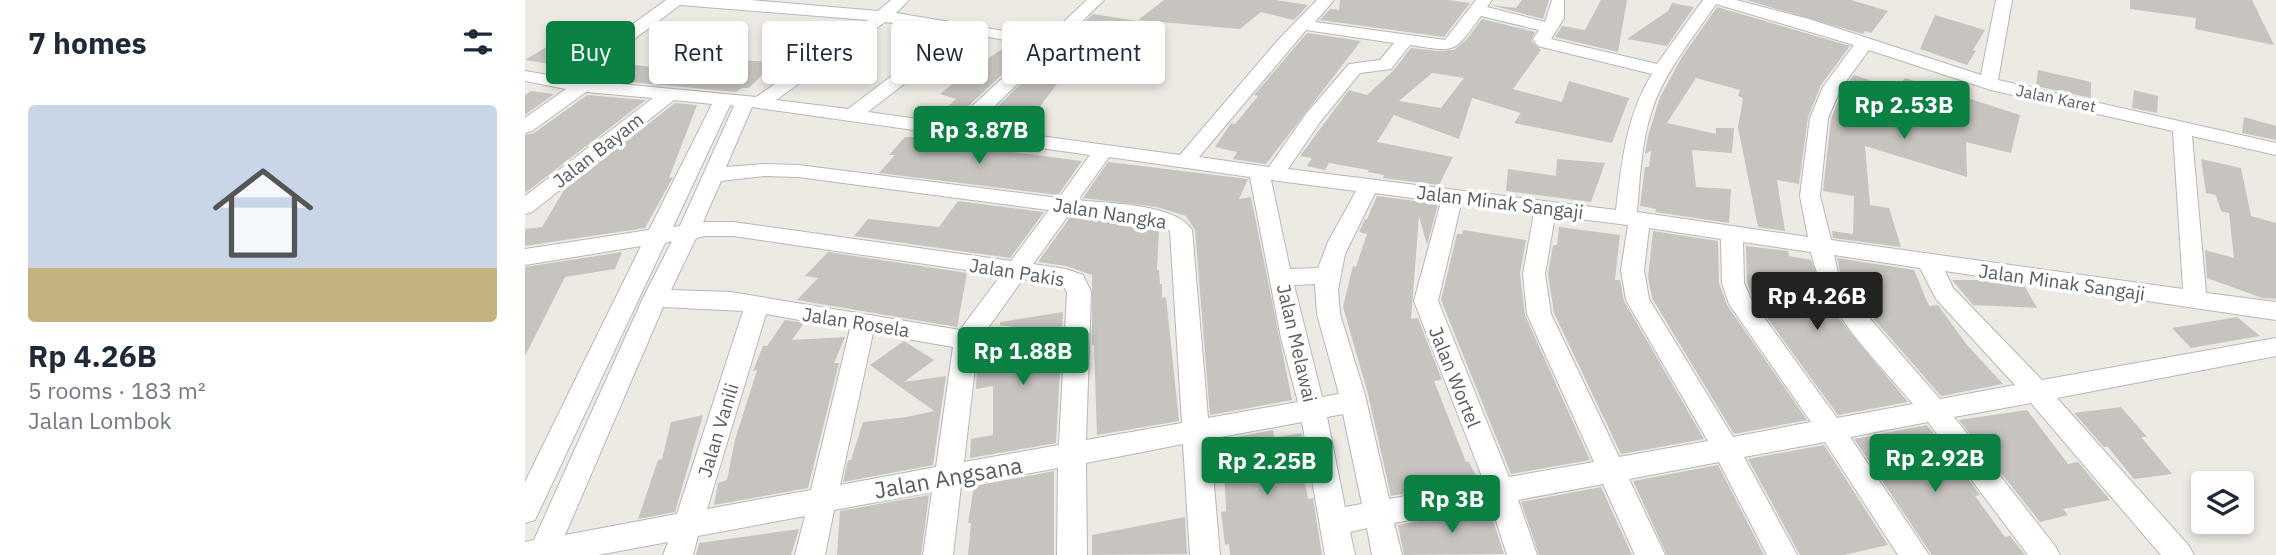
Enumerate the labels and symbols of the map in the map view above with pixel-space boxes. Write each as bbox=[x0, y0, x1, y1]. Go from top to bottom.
street label: Jalan Karet bbox=[2014, 80, 2098, 116]
pin: Rp 2.53B bbox=[1832, 82, 1976, 141]
pin: Rp 3.87B bbox=[907, 106, 1051, 166]
street label: Jalan Bayam bbox=[548, 107, 648, 193]
street label: Jalan Minak Sangaji bbox=[1415, 180, 1585, 224]
street label: Jalan Nangka bbox=[1051, 192, 1169, 234]
street label: Jalan Pakis bbox=[968, 253, 1066, 291]
street label: Jalan Minak Sangaji bbox=[1977, 258, 2147, 306]
pin: Rp 4.26B bbox=[1745, 272, 1889, 332]
street label: Jalan Melawai bbox=[1272, 281, 1322, 405]
street label: Jalan Rosela bbox=[801, 302, 911, 342]
street label: Jalan Wortel bbox=[1424, 323, 1486, 431]
pin: Rp 1.88B bbox=[951, 328, 1095, 387]
street label: Jalan Vanili bbox=[692, 380, 744, 480]
pin: Rp 2.92B bbox=[1863, 434, 2007, 494]
pin: Rp 2.25B bbox=[1195, 438, 1339, 497]
street label: Jalan Angsana bbox=[872, 449, 1024, 505]
pin: Rp 3B bbox=[1403, 476, 1501, 535]

